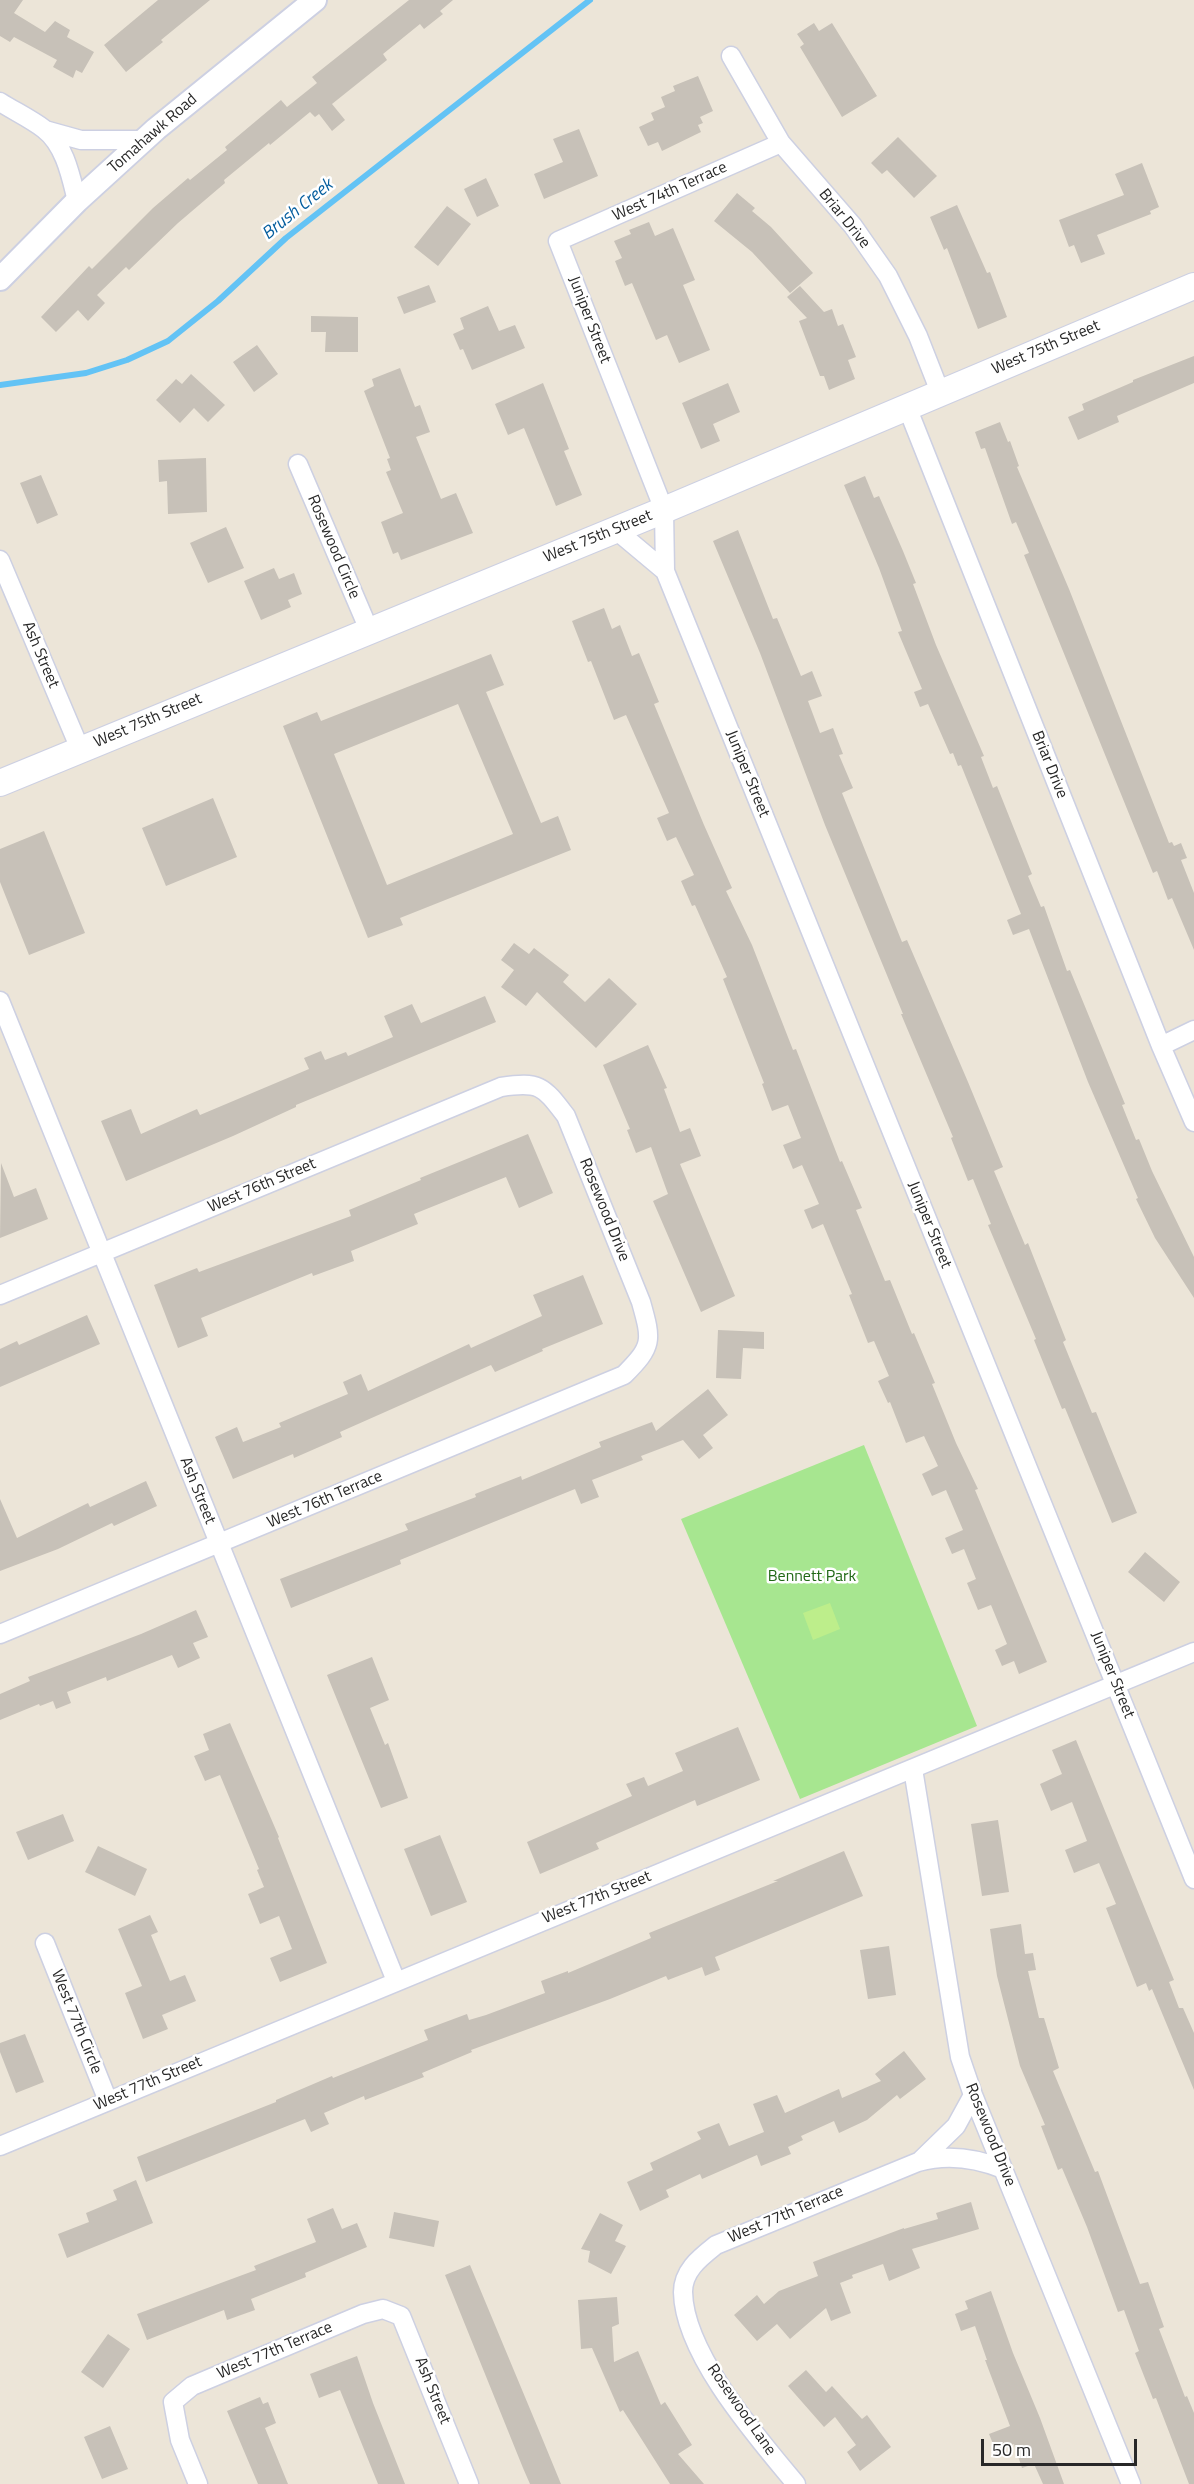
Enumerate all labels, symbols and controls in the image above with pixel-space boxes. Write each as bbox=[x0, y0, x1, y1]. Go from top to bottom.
street label: Tomahawk Road bbox=[105, 90, 201, 178]
street label: West 74th Terrace bbox=[610, 158, 730, 226]
water label: Brush Creek bbox=[258, 175, 338, 245]
street label: Briar Drive bbox=[814, 185, 874, 253]
street label: Juniper Street bbox=[564, 274, 614, 366]
street label: West 75th Street bbox=[989, 317, 1103, 379]
street label: Rosewood Circle bbox=[302, 492, 364, 602]
street label: West 75th Street bbox=[541, 506, 655, 568]
street label: Ash Street bbox=[17, 619, 63, 691]
street label: West 75th Street bbox=[91, 690, 205, 752]
street label: Juniper Street bbox=[721, 728, 773, 820]
street label: Briar Drive bbox=[1027, 729, 1071, 801]
street label: West 76th Street bbox=[205, 1155, 319, 1217]
street label: Rosewood Drive bbox=[575, 1156, 633, 1264]
street label: Juniper Street bbox=[903, 1179, 955, 1271]
street label: Ash Street bbox=[175, 1455, 219, 1527]
street label: West 76th Terrace bbox=[265, 1467, 385, 1533]
park label: Bennett Park bbox=[768, 1567, 856, 1587]
street label: Juniper Street bbox=[1086, 1629, 1138, 1721]
street label: West 77th Street bbox=[540, 1867, 654, 1929]
street label: West 77th Circle bbox=[46, 1967, 106, 2077]
street label: West 77th Street bbox=[91, 2053, 205, 2115]
street label: Rosewood Drive bbox=[961, 2081, 1019, 2189]
street label: West 77th Terrace bbox=[726, 2182, 846, 2248]
street label: West 77th Terrace bbox=[215, 2318, 335, 2384]
street label: Ash Street bbox=[410, 2355, 454, 2427]
street label: Rosewood Lane bbox=[702, 2361, 780, 2459]
scale bar bbox=[984, 2427, 1140, 2465]
text: 50 m bbox=[992, 2436, 1031, 2463]

